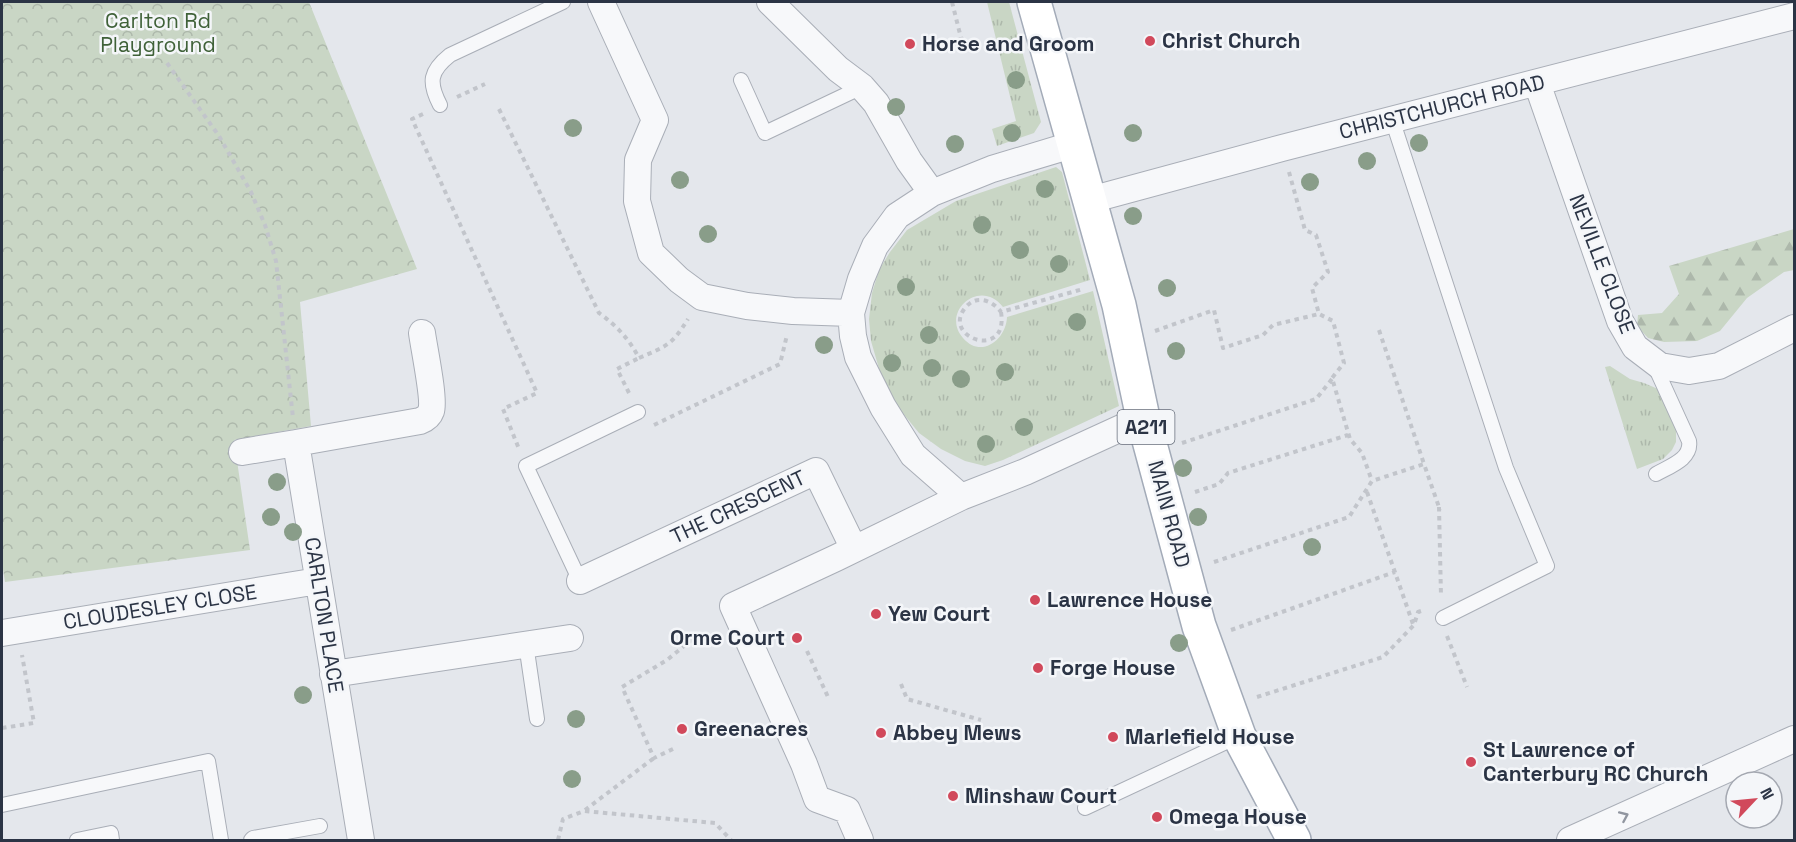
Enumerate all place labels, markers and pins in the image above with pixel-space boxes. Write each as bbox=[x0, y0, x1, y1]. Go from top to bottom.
place label: Christ Church bbox=[1162, 27, 1300, 54]
place label: Horse and Groom bbox=[922, 30, 1094, 57]
marker: Christ Church bbox=[1143, 34, 1157, 48]
marker: Horse and Groom bbox=[903, 37, 917, 51]
place label: Lawrence House bbox=[1047, 586, 1212, 613]
marker: Lawrence House bbox=[1028, 593, 1042, 607]
place label: Yew Court bbox=[888, 600, 990, 627]
marker: Yew Court bbox=[869, 607, 883, 621]
place label: Orme Court bbox=[670, 624, 785, 651]
marker: Orme Court bbox=[790, 631, 804, 645]
place label: Forge House bbox=[1050, 654, 1175, 681]
marker: Forge House bbox=[1031, 661, 1045, 675]
place label: Greenacres bbox=[694, 715, 808, 742]
place label: Abbey Mews bbox=[893, 719, 1022, 746]
marker: Greenacres bbox=[675, 722, 689, 736]
place label: Marlefield House bbox=[1125, 723, 1295, 750]
marker: Abbey Mews bbox=[874, 726, 888, 740]
marker: Marlefield House bbox=[1106, 730, 1120, 744]
place label: St Lawrence of Canterbury RC Church bbox=[1483, 736, 1708, 787]
marker: St Lawrence of Canterbury RC Church bbox=[1464, 755, 1478, 769]
place label: Minshaw Court bbox=[965, 782, 1117, 809]
marker: Minshaw Court bbox=[946, 789, 960, 803]
place label: Omega House bbox=[1169, 803, 1307, 830]
marker: Omega House bbox=[1150, 810, 1164, 824]

